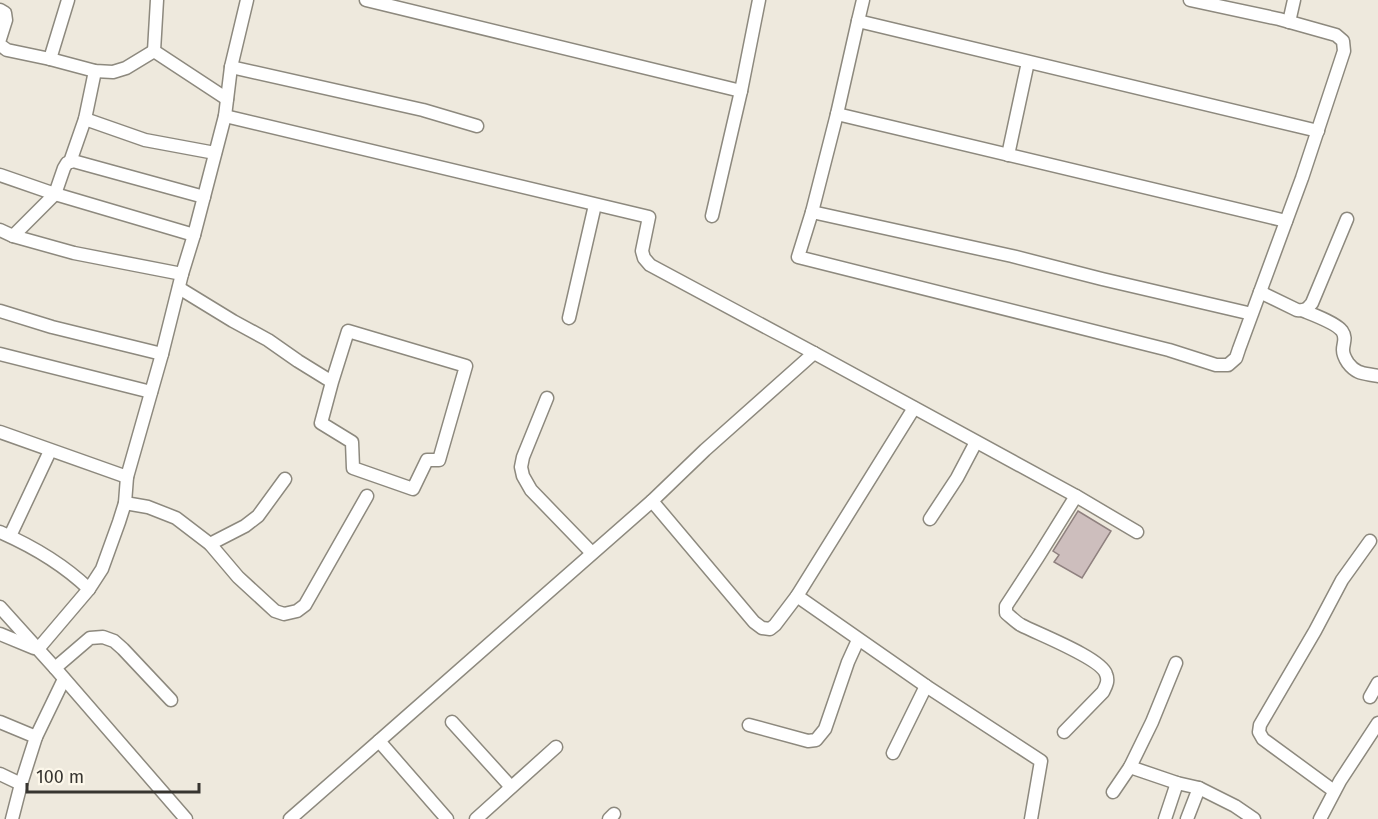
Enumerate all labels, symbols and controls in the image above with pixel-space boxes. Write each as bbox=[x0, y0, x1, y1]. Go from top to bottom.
scale bar bbox=[27, 756, 200, 794]
text: 100 m bbox=[36, 766, 84, 788]

